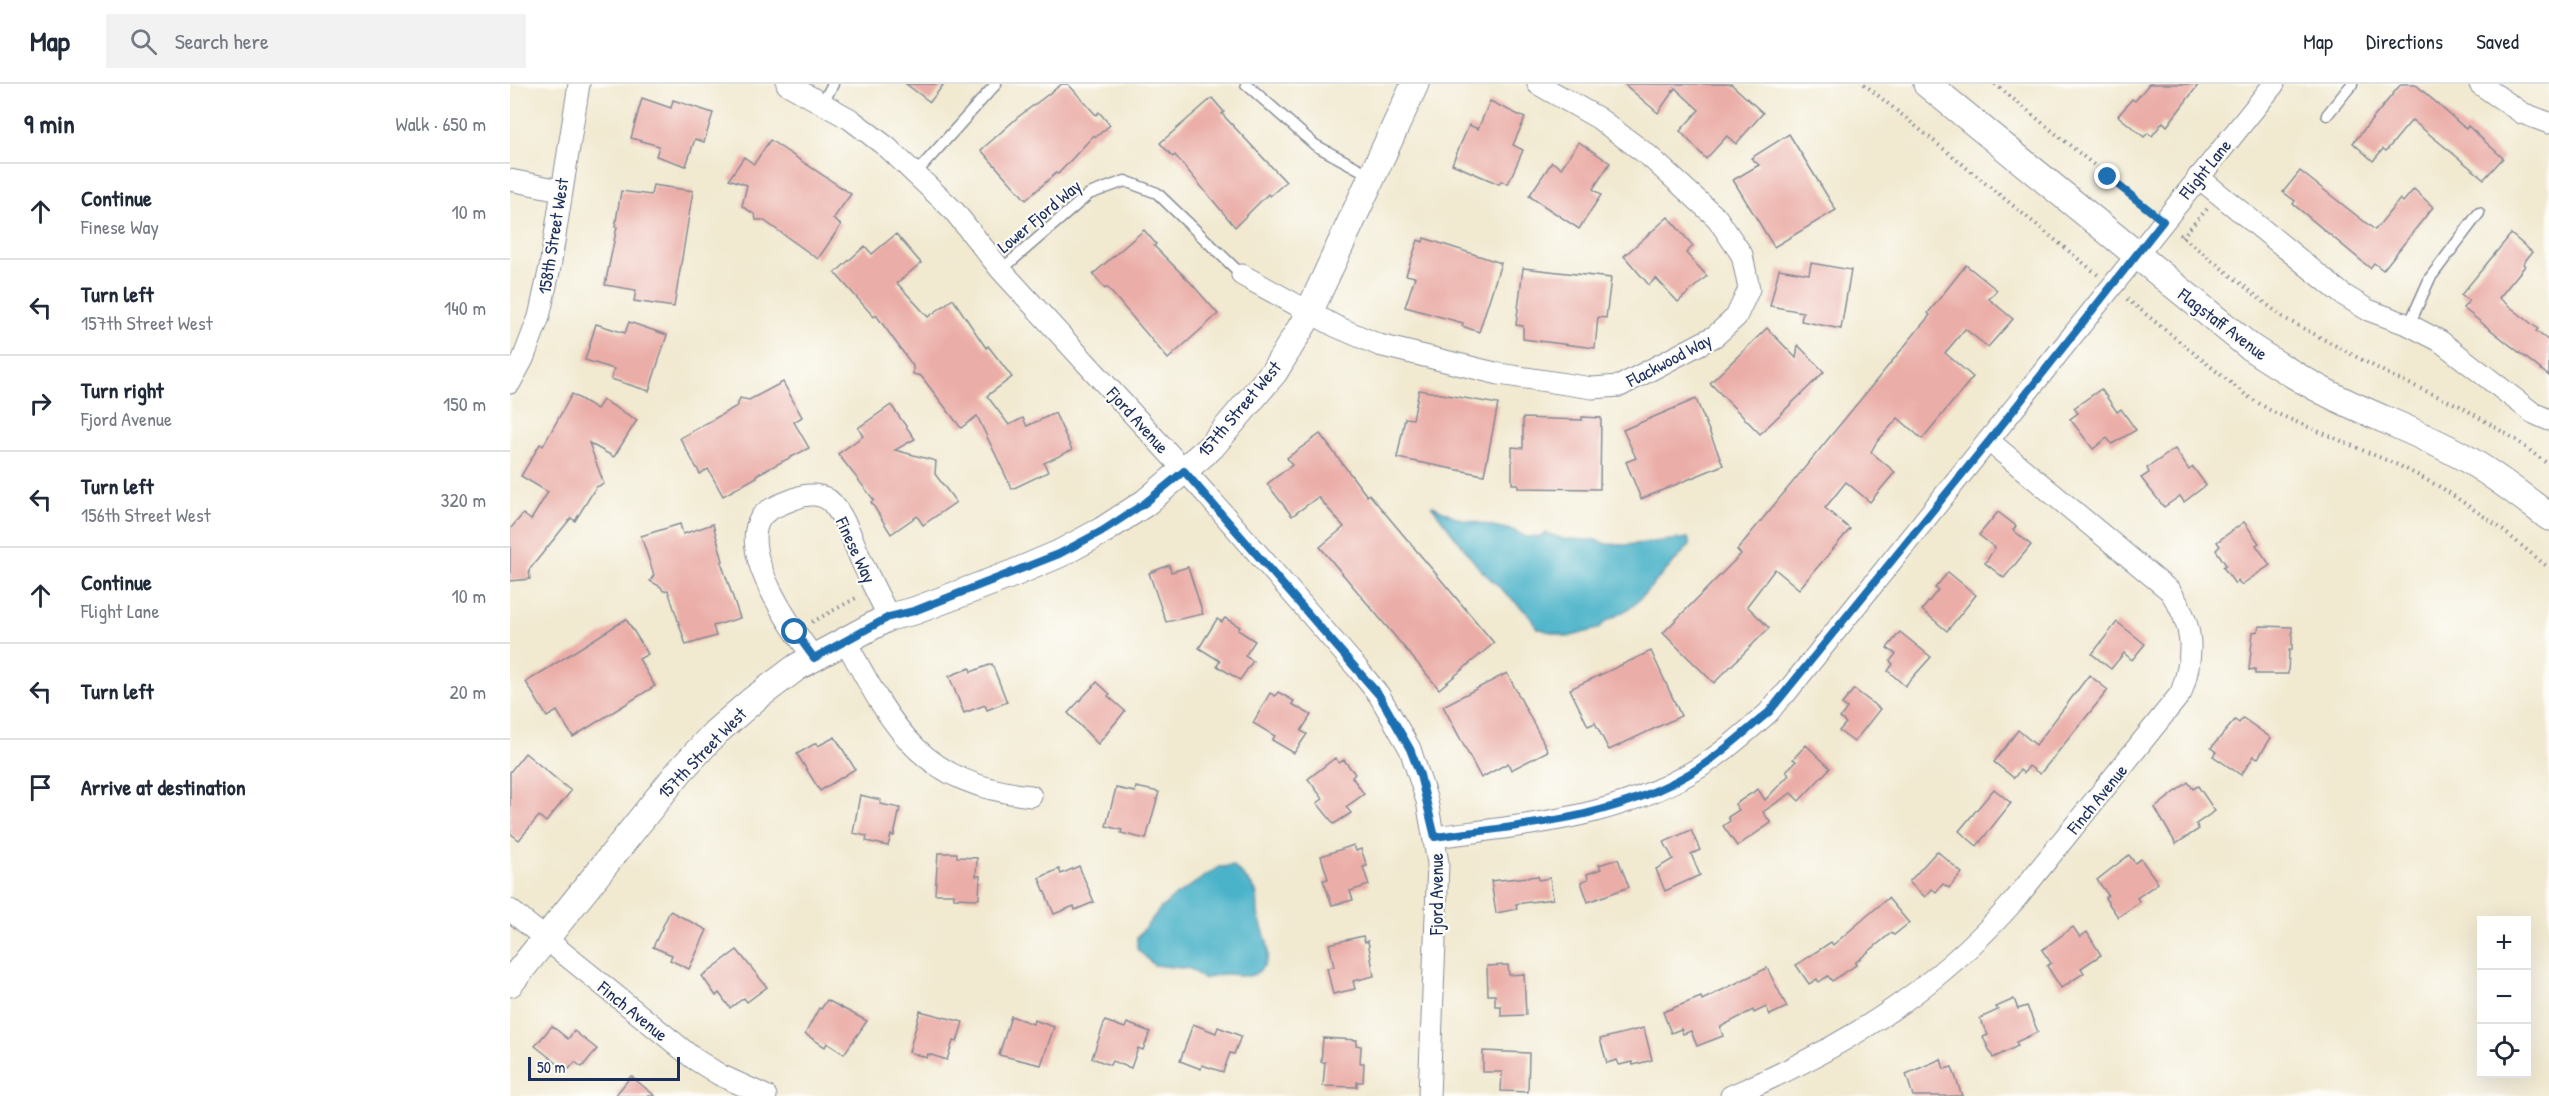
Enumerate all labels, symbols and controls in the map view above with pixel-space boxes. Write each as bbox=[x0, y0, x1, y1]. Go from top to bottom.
search box bbox=[106, 14, 526, 68]
text: Map bbox=[30, 22, 70, 60]
icon: search bbox=[127, 25, 160, 58]
text: Search here bbox=[175, 26, 269, 56]
text: Map bbox=[2303, 27, 2333, 56]
text: Directions bbox=[2366, 27, 2443, 56]
text: Saved bbox=[2476, 27, 2519, 56]
text: 9 min bbox=[24, 106, 75, 141]
text: Walk · 650 m bbox=[395, 110, 486, 137]
street label: Flight Lane bbox=[2172, 134, 2237, 205]
route end bbox=[2094, 163, 2120, 189]
street label: Lower Fjord Way bbox=[992, 173, 1087, 259]
street label: 158th Street West bbox=[531, 175, 575, 296]
text: Continue bbox=[81, 183, 152, 213]
icon: ahead bbox=[24, 195, 57, 228]
text: 10 m bbox=[452, 198, 486, 225]
text: Finese Way bbox=[81, 213, 159, 240]
text: Turn left bbox=[81, 279, 154, 309]
street label: Flagstaff Avenue bbox=[2172, 282, 2273, 366]
icon: left bbox=[24, 291, 57, 324]
text: 140 m bbox=[444, 294, 486, 321]
text: 157th Street West bbox=[81, 309, 213, 336]
street label: Flackwood Way bbox=[1621, 327, 1716, 393]
street label: 157th Street West bbox=[1191, 355, 1287, 462]
text: Turn right bbox=[81, 375, 164, 405]
street label: Fjord Avenue bbox=[1101, 380, 1175, 459]
icon: right bbox=[24, 387, 57, 420]
text: 150 m bbox=[443, 390, 486, 417]
text: Fjord Avenue bbox=[81, 405, 172, 432]
text: Turn left bbox=[81, 471, 154, 501]
icon: left bbox=[24, 483, 57, 516]
text: 320 m bbox=[441, 486, 486, 513]
text: 156th Street West bbox=[81, 501, 211, 528]
street label: Finese Way bbox=[829, 512, 882, 587]
text: Continue bbox=[81, 567, 152, 597]
icon: ahead bbox=[24, 579, 57, 612]
text: 10 m bbox=[452, 582, 486, 609]
text: Flight Lane bbox=[81, 597, 159, 624]
route start bbox=[781, 618, 807, 644]
icon: left bbox=[24, 675, 57, 708]
text: Turn left bbox=[81, 676, 154, 706]
text: 20 m bbox=[449, 678, 486, 705]
street label: 157th Street West bbox=[652, 701, 753, 804]
street label: Finch Avenue bbox=[2060, 759, 2133, 840]
icon: arrive bbox=[24, 771, 57, 804]
text: Arrive at destination bbox=[81, 772, 246, 802]
street label: Fjord Avenue bbox=[1424, 853, 1449, 936]
map controls bbox=[2477, 916, 2531, 1078]
button: + bbox=[2477, 916, 2531, 970]
button: − bbox=[2477, 970, 2531, 1024]
street label: Finch Avenue bbox=[592, 974, 673, 1047]
button: locate bbox=[2477, 1024, 2531, 1078]
scale bar bbox=[528, 1054, 680, 1082]
text: 50 m bbox=[537, 1056, 566, 1078]

